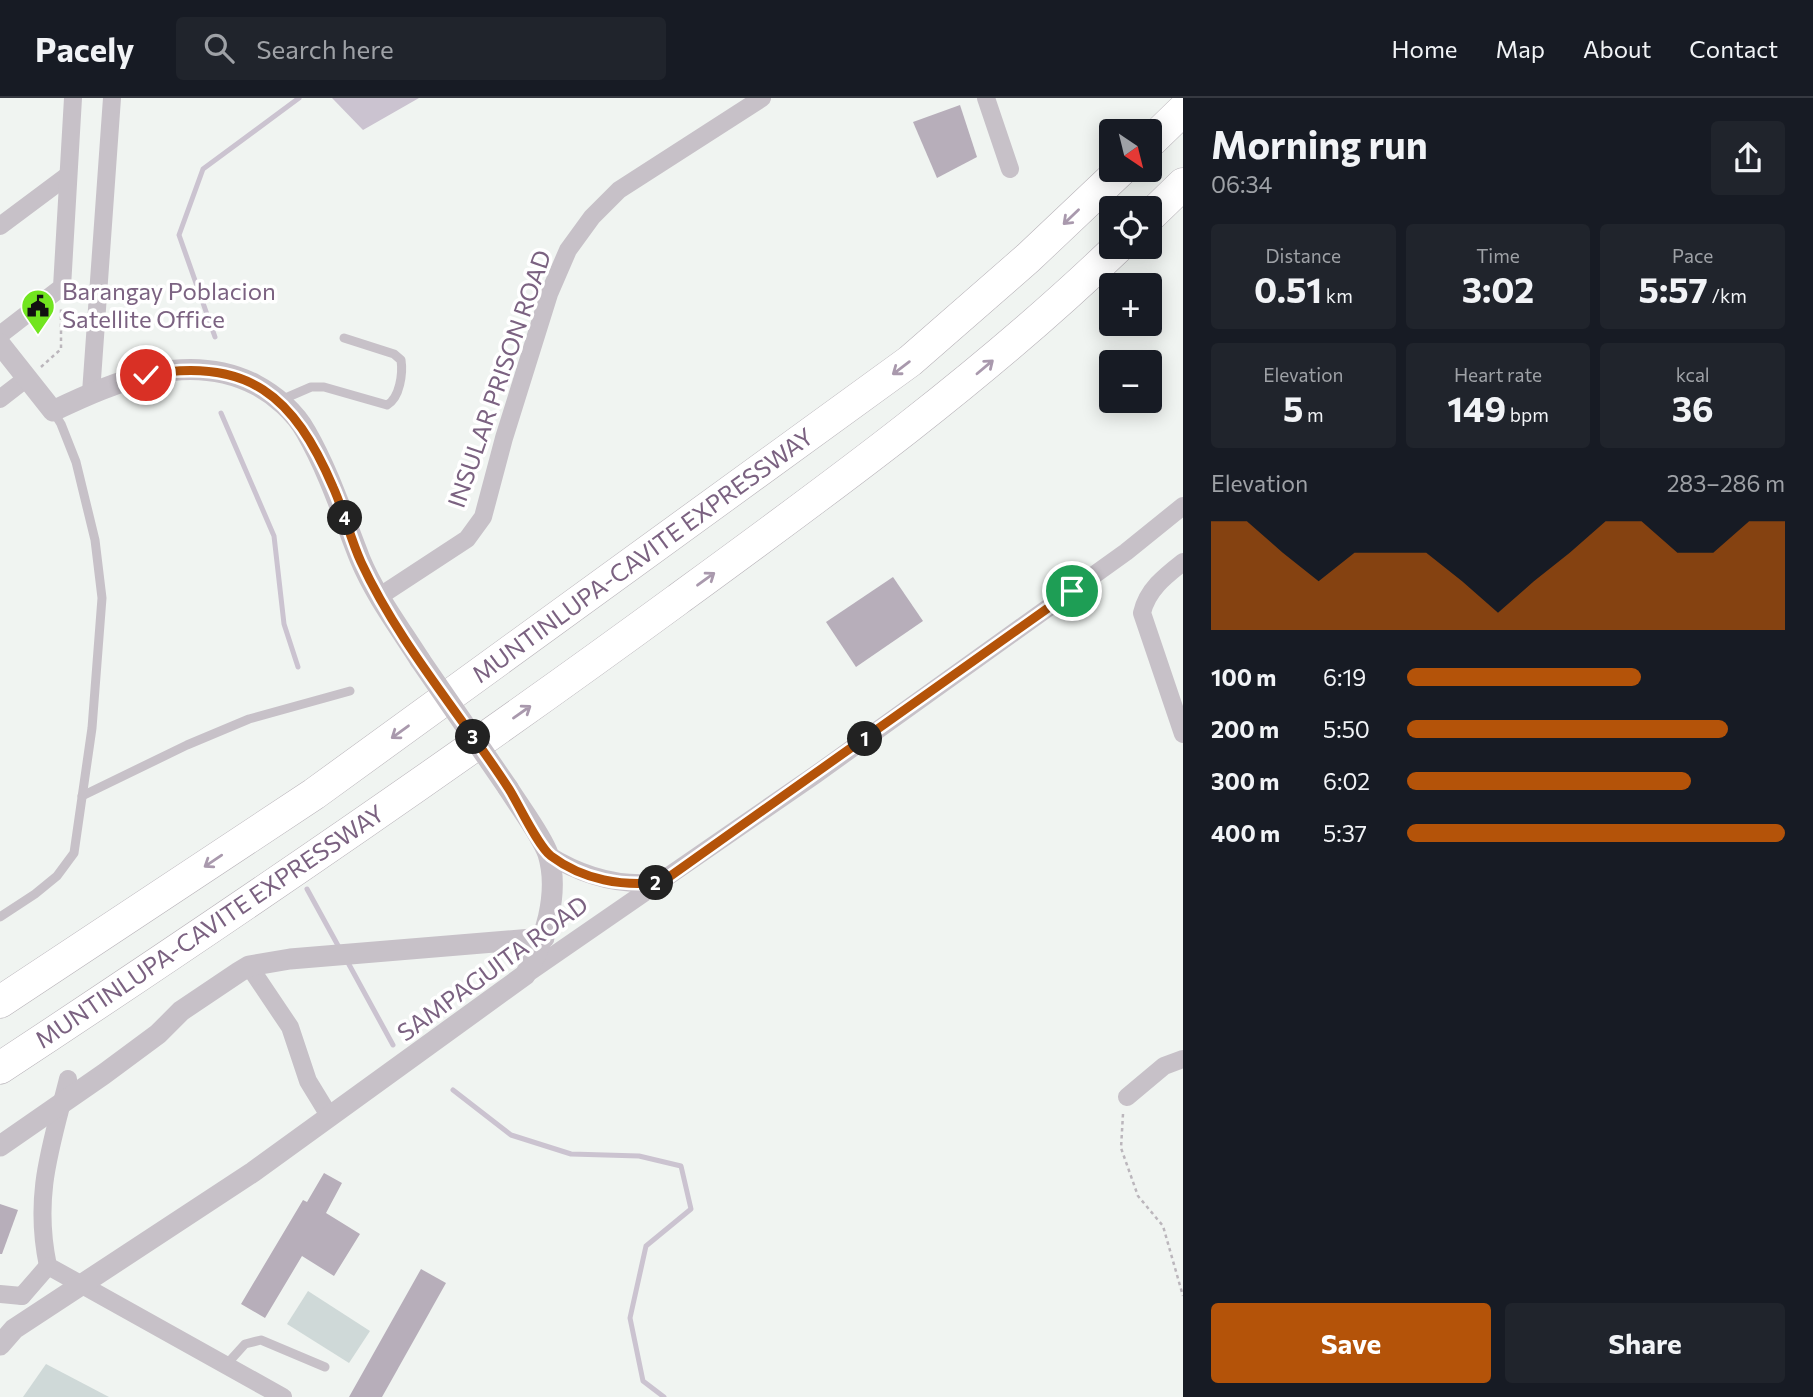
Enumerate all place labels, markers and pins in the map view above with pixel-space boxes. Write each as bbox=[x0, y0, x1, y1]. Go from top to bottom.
place label: Barangay Poblacion Satellite Office bbox=[62, 276, 276, 333]
public building icon: Barangay Poblacion Satellite Office bbox=[19, 287, 57, 336]
pin bbox=[116, 345, 176, 405]
pin: 4 bbox=[328, 500, 362, 536]
pin bbox=[1042, 561, 1102, 621]
pin: 3 bbox=[456, 720, 490, 754]
pin: 1 bbox=[848, 722, 882, 756]
pin: 2 bbox=[638, 866, 674, 900]

